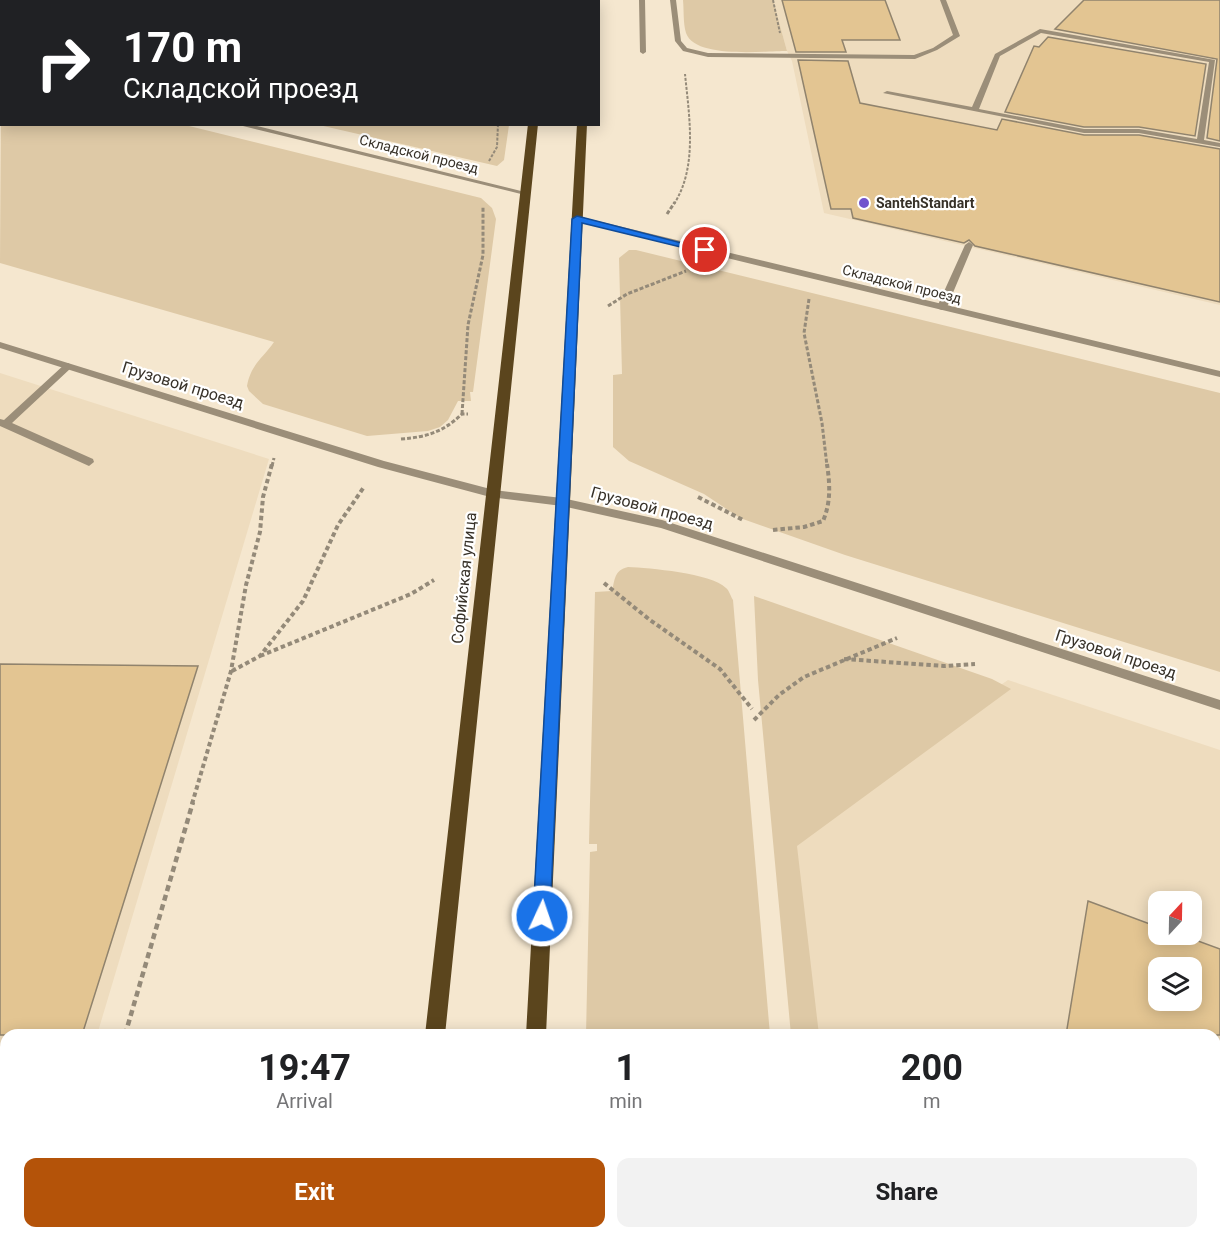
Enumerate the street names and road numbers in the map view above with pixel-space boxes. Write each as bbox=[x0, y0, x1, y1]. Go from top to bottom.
street label: Складской проезд bbox=[358, 131, 481, 177]
street label: Складской проезд bbox=[841, 261, 964, 307]
street label: Грузовой проезд bbox=[120, 357, 246, 413]
street label: Грузовой проезд bbox=[589, 483, 716, 534]
street label: Софийская улица bbox=[448, 511, 480, 645]
street label: Грузовой проезд bbox=[1053, 625, 1179, 683]

